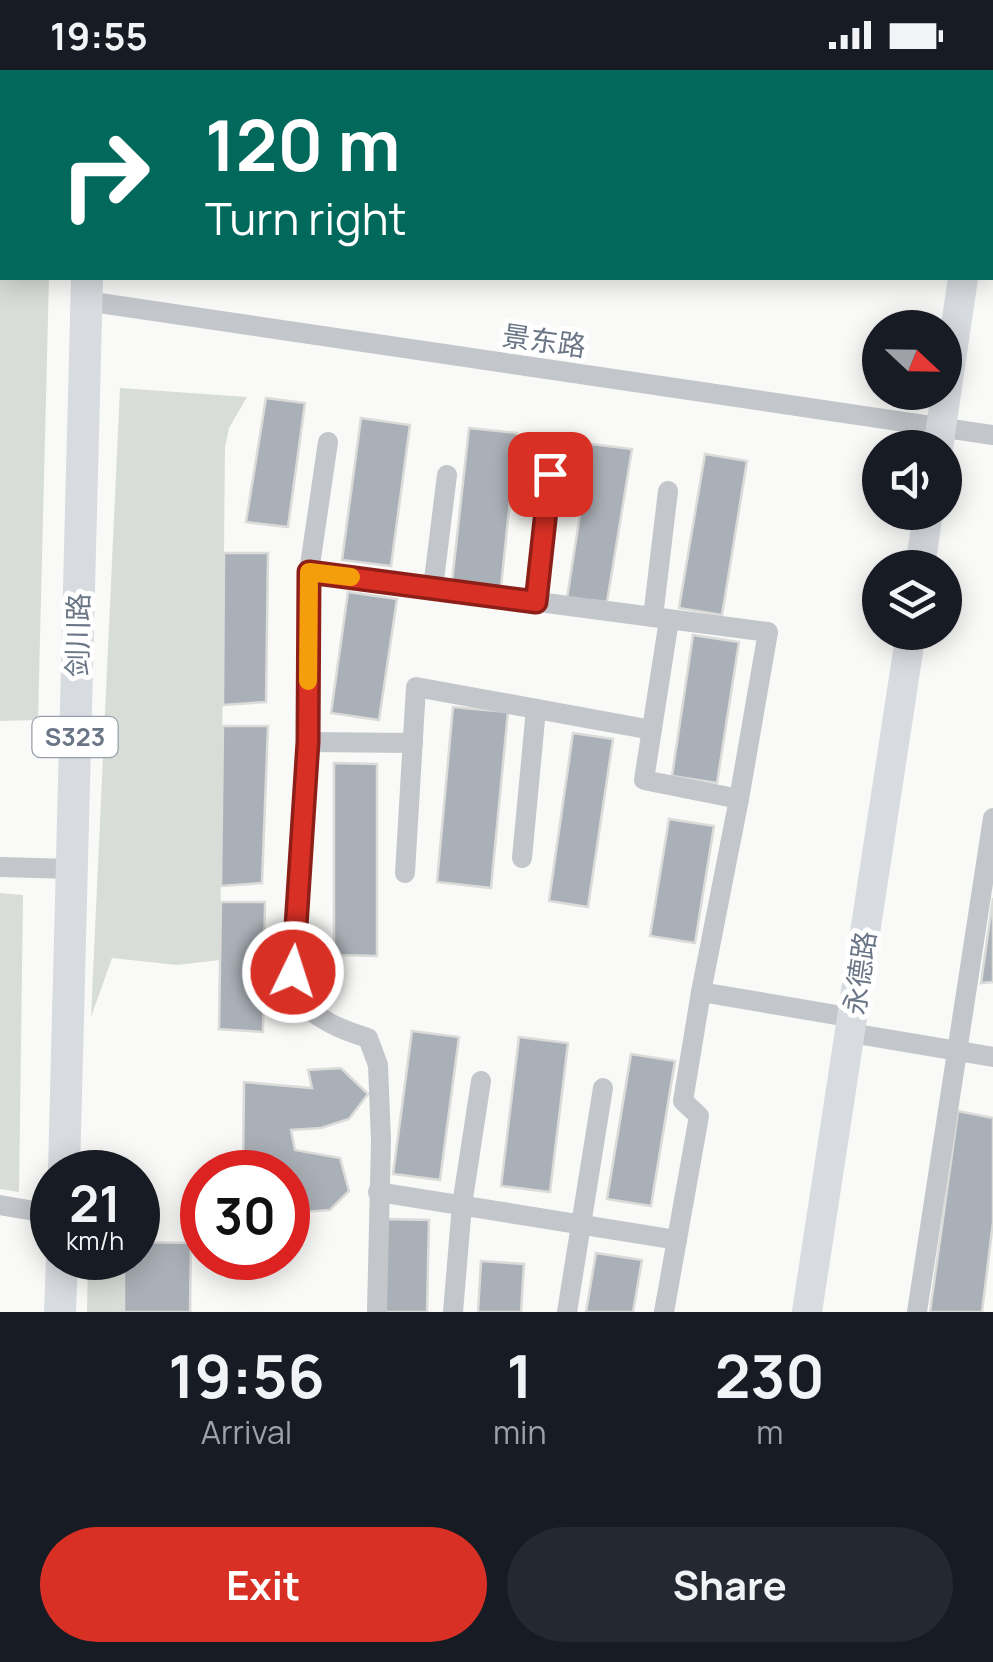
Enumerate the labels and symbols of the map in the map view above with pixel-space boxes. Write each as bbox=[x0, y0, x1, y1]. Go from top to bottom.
north arrow bbox=[862, 310, 962, 410]
street label: 景东路 bbox=[500, 315, 588, 365]
pin bbox=[508, 432, 593, 517]
street label: 剑川路 bbox=[57, 593, 97, 677]
road number: S323 bbox=[32, 717, 118, 757]
position arrow bbox=[241, 920, 345, 1024]
street label: 永德路 bbox=[834, 929, 884, 1017]
speed limit sign: 30 bbox=[180, 1150, 310, 1280]

